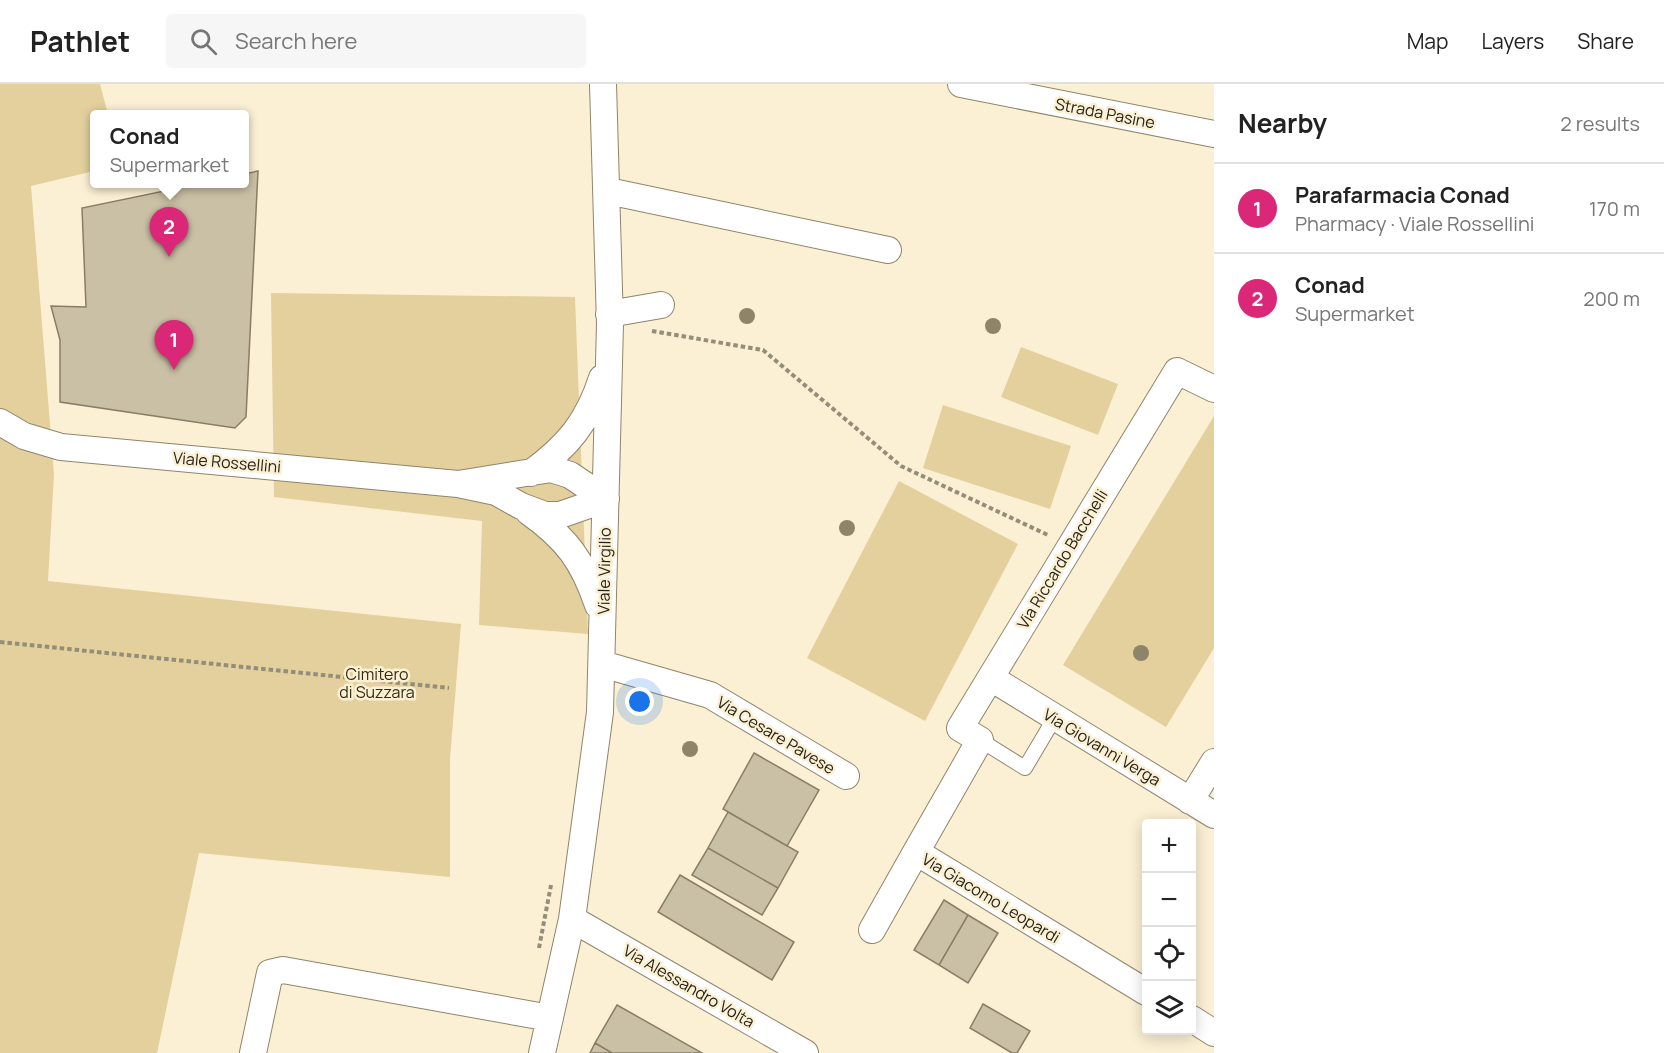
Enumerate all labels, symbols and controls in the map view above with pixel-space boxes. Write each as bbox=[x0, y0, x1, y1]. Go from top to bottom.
search box bbox=[166, 14, 586, 68]
text: Pathlet bbox=[30, 22, 130, 60]
icon: search bbox=[187, 25, 220, 58]
text: Search here bbox=[235, 26, 357, 56]
text: Map bbox=[1407, 27, 1448, 55]
text: Layers bbox=[1481, 27, 1544, 55]
text: Share bbox=[1577, 27, 1634, 55]
street label: Strada Pasine bbox=[1053, 93, 1157, 133]
text: Nearby bbox=[1238, 105, 1327, 141]
popup bbox=[90, 110, 249, 188]
text: 2 results bbox=[1560, 110, 1640, 137]
text: Conad bbox=[110, 121, 180, 151]
text: Supermarket bbox=[110, 151, 229, 178]
text: Parafarmacia Conad bbox=[1295, 180, 1510, 210]
text: 1 bbox=[1253, 195, 1262, 222]
text: 170 m bbox=[1589, 195, 1640, 222]
pin: 2 bbox=[150, 208, 188, 257]
text: Pharmacy · Viale Rossellini bbox=[1295, 210, 1535, 237]
text: Conad bbox=[1295, 270, 1365, 300]
text: 2 bbox=[1252, 285, 1263, 312]
text: 200 m bbox=[1583, 285, 1640, 312]
text: Supermarket bbox=[1295, 300, 1415, 327]
pin: 1 bbox=[154, 320, 194, 370]
street label: Viale Rossellini bbox=[172, 446, 282, 478]
street label: Via Riccardo Bacchelli bbox=[1012, 485, 1112, 633]
street label: Viale Virgilio bbox=[592, 527, 616, 615]
park label: Cimitero di Suzzara bbox=[339, 663, 415, 703]
your location bbox=[625, 687, 654, 716]
street label: Via Cesare Pavese bbox=[713, 691, 839, 779]
street label: Via Giovanni Verga bbox=[1039, 703, 1165, 791]
map controls bbox=[1142, 819, 1196, 1035]
button: + bbox=[1142, 819, 1196, 873]
street label: Via Giacomo Leopardi bbox=[918, 848, 1064, 948]
button: − bbox=[1142, 873, 1196, 927]
button: locate bbox=[1142, 927, 1196, 981]
street label: Via Alessandro Volta bbox=[619, 939, 759, 1033]
button: layers bbox=[1142, 981, 1196, 1035]

